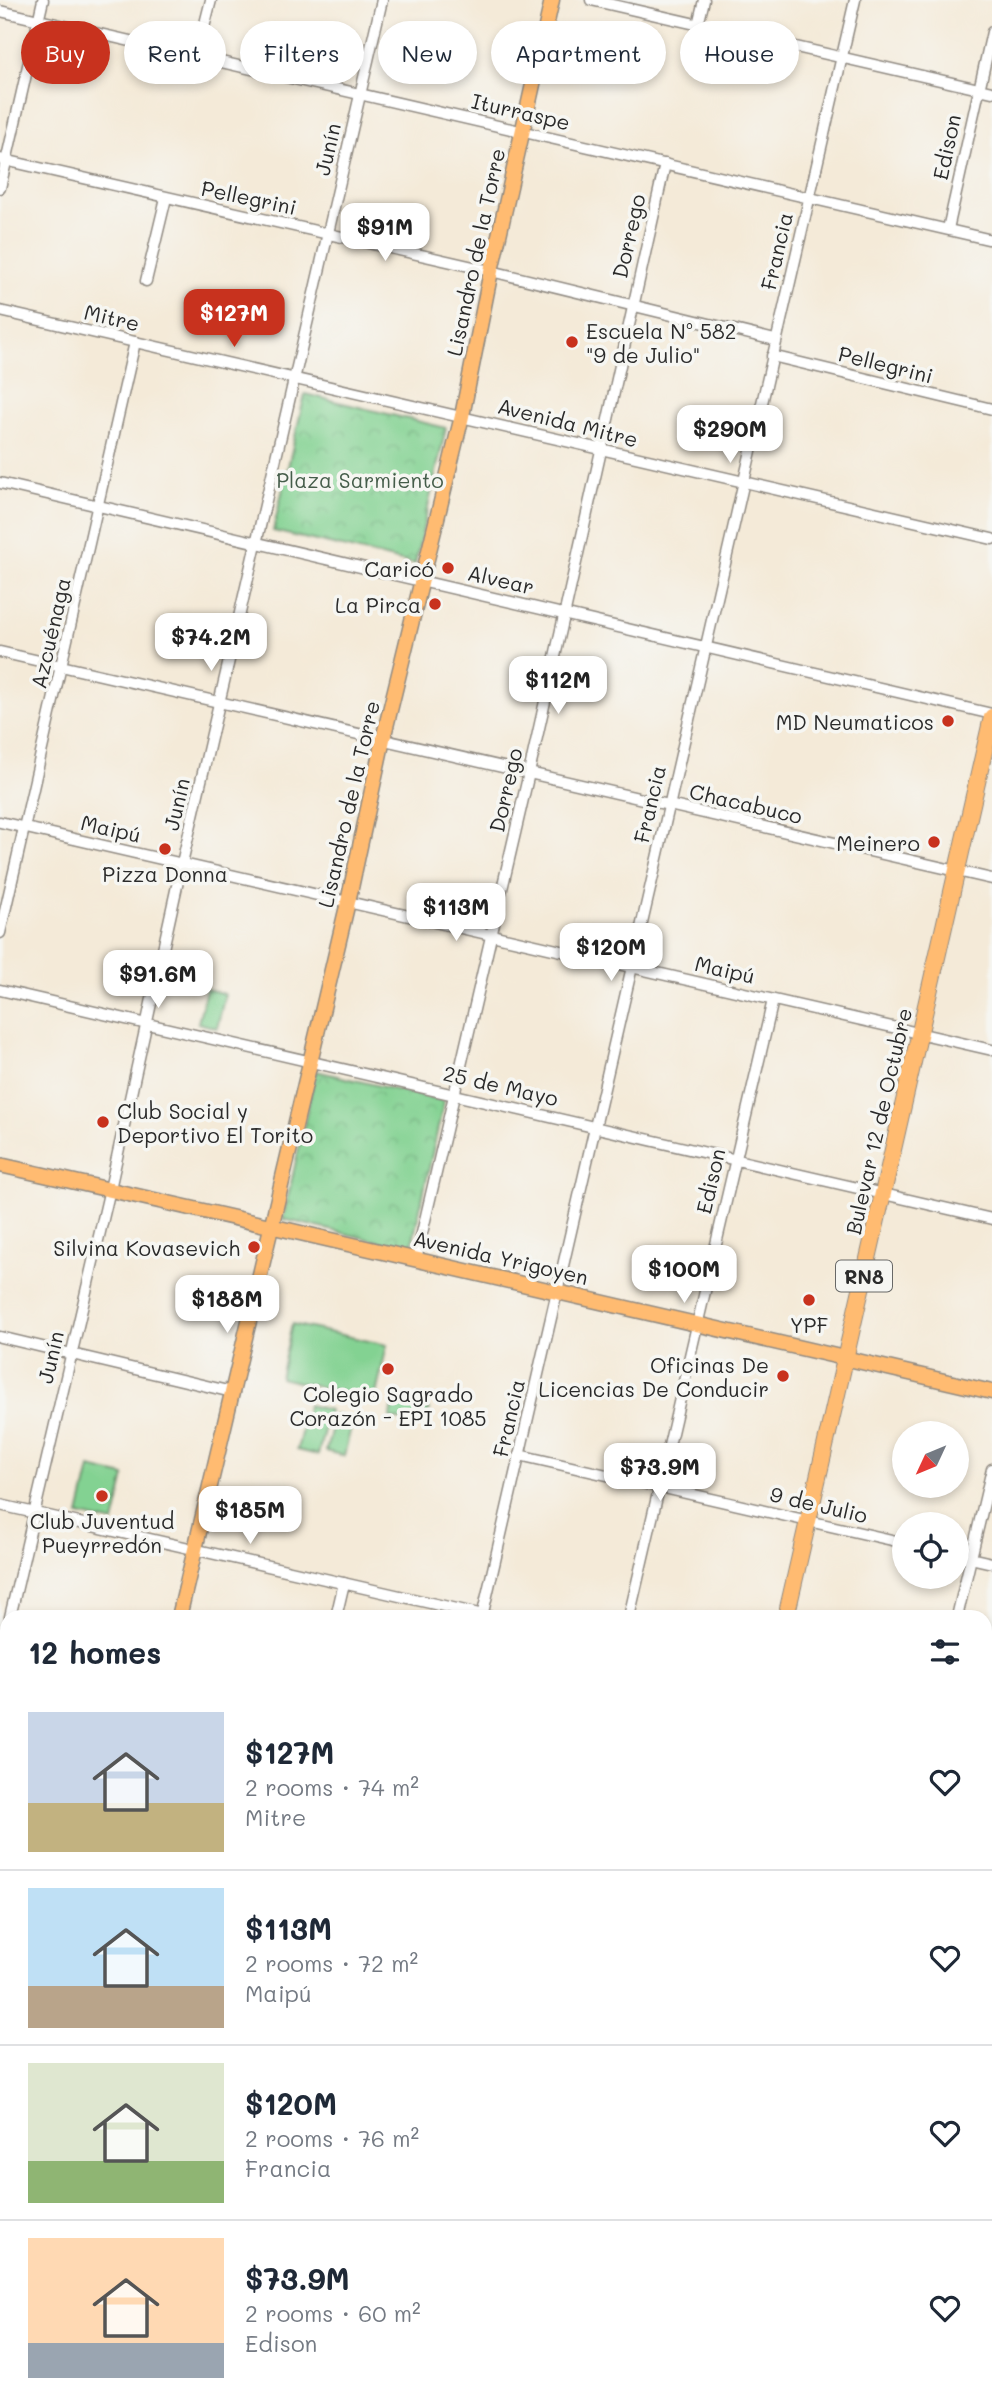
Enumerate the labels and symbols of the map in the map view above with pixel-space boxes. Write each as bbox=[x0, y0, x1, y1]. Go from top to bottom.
street label: Iturraspe bbox=[469, 87, 573, 135]
street label: Edison bbox=[926, 112, 966, 182]
street label: Junín bbox=[308, 120, 346, 178]
street label: Lisandro de la Torre bbox=[440, 146, 510, 358]
street label: Pellegrini bbox=[199, 174, 299, 220]
street label: Dorrego bbox=[605, 191, 651, 281]
pin: $91M bbox=[344, 204, 426, 263]
street label: Francia bbox=[754, 210, 798, 292]
pin: $127M bbox=[185, 290, 283, 349]
street label: Mitre bbox=[82, 298, 142, 336]
place label: Escuela Nº 582 "9 de Julio" bbox=[586, 317, 736, 368]
marker: Escuela Nº 582 "9 de Julio" bbox=[564, 334, 580, 350]
street label: Pellegrini bbox=[836, 339, 936, 389]
street label: Avenida Mitre bbox=[495, 392, 641, 452]
pin: $290M bbox=[681, 406, 779, 465]
park label: Plaza Sarmiento bbox=[276, 466, 444, 493]
place label: Caricó bbox=[364, 555, 434, 582]
street label: Alvear bbox=[465, 558, 537, 600]
marker: Caricó bbox=[440, 560, 456, 576]
street label: Azcuénaga bbox=[24, 575, 76, 691]
place label: La Pirca bbox=[335, 591, 421, 618]
marker: La Pirca bbox=[427, 596, 443, 612]
pin: $74.2M bbox=[154, 614, 268, 673]
pin: $112M bbox=[509, 656, 607, 716]
street label: Lisandro de la Torre bbox=[311, 698, 385, 910]
place label: MD Neumaticos bbox=[776, 708, 934, 735]
marker: MD Neumaticos bbox=[940, 713, 956, 729]
street label: Dorrego bbox=[482, 745, 528, 835]
street label: Francia bbox=[627, 763, 671, 845]
street label: Junín bbox=[157, 775, 195, 833]
street label: Chacabuco bbox=[687, 777, 805, 829]
street label: Maipú bbox=[78, 808, 144, 848]
place label: Meinero bbox=[836, 829, 920, 856]
marker: Meinero bbox=[926, 834, 942, 850]
marker: Pizza Donna bbox=[157, 841, 173, 857]
place label: Pizza Donna bbox=[102, 860, 228, 887]
pin: $113M bbox=[407, 884, 505, 943]
pin: $120M bbox=[562, 923, 660, 983]
street label: Maipú bbox=[692, 949, 758, 989]
pin: $91.6M bbox=[101, 950, 215, 1010]
street label: Bulevar 12 de Octubre bbox=[839, 1005, 917, 1237]
street label: 25 de Mayo bbox=[441, 1059, 561, 1111]
place label: Club Social y Deportivo El Torito bbox=[117, 1097, 313, 1148]
marker: Club Social y Deportivo El Torito bbox=[95, 1114, 111, 1130]
street label: Edison bbox=[689, 1146, 731, 1216]
street label: Avenida Yrigoyen bbox=[411, 1224, 591, 1290]
place label: Silvina Kovasevich bbox=[53, 1234, 240, 1261]
marker: Silvina Kovasevich bbox=[246, 1239, 262, 1255]
pin: $100M bbox=[635, 1246, 733, 1305]
road number: RN8 bbox=[836, 1260, 892, 1292]
pin: $188M bbox=[178, 1276, 276, 1335]
marker: YPF bbox=[801, 1292, 817, 1308]
place label: YPF bbox=[790, 1311, 828, 1338]
street label: Junín bbox=[31, 1328, 69, 1386]
place label: Oficinas De Licencias De Conducir bbox=[538, 1351, 769, 1402]
marker: Colegio Sagrado Corazón - EPI 1085 bbox=[380, 1361, 396, 1377]
marker: Oficinas De Licencias De Conducir bbox=[775, 1368, 791, 1384]
street label: Francia bbox=[486, 1377, 530, 1459]
place label: Colegio Sagrado Corazón - EPI 1085 bbox=[289, 1380, 487, 1431]
north arrow bbox=[892, 1421, 970, 1498]
pin: $73.9M bbox=[603, 1444, 717, 1503]
street label: 9 de Julio bbox=[768, 1480, 870, 1528]
pin: $185M bbox=[201, 1486, 299, 1546]
marker: Club Juventud Pueyrredón bbox=[94, 1488, 110, 1504]
place label: Club Juventud Pueyrredón bbox=[30, 1507, 174, 1558]

